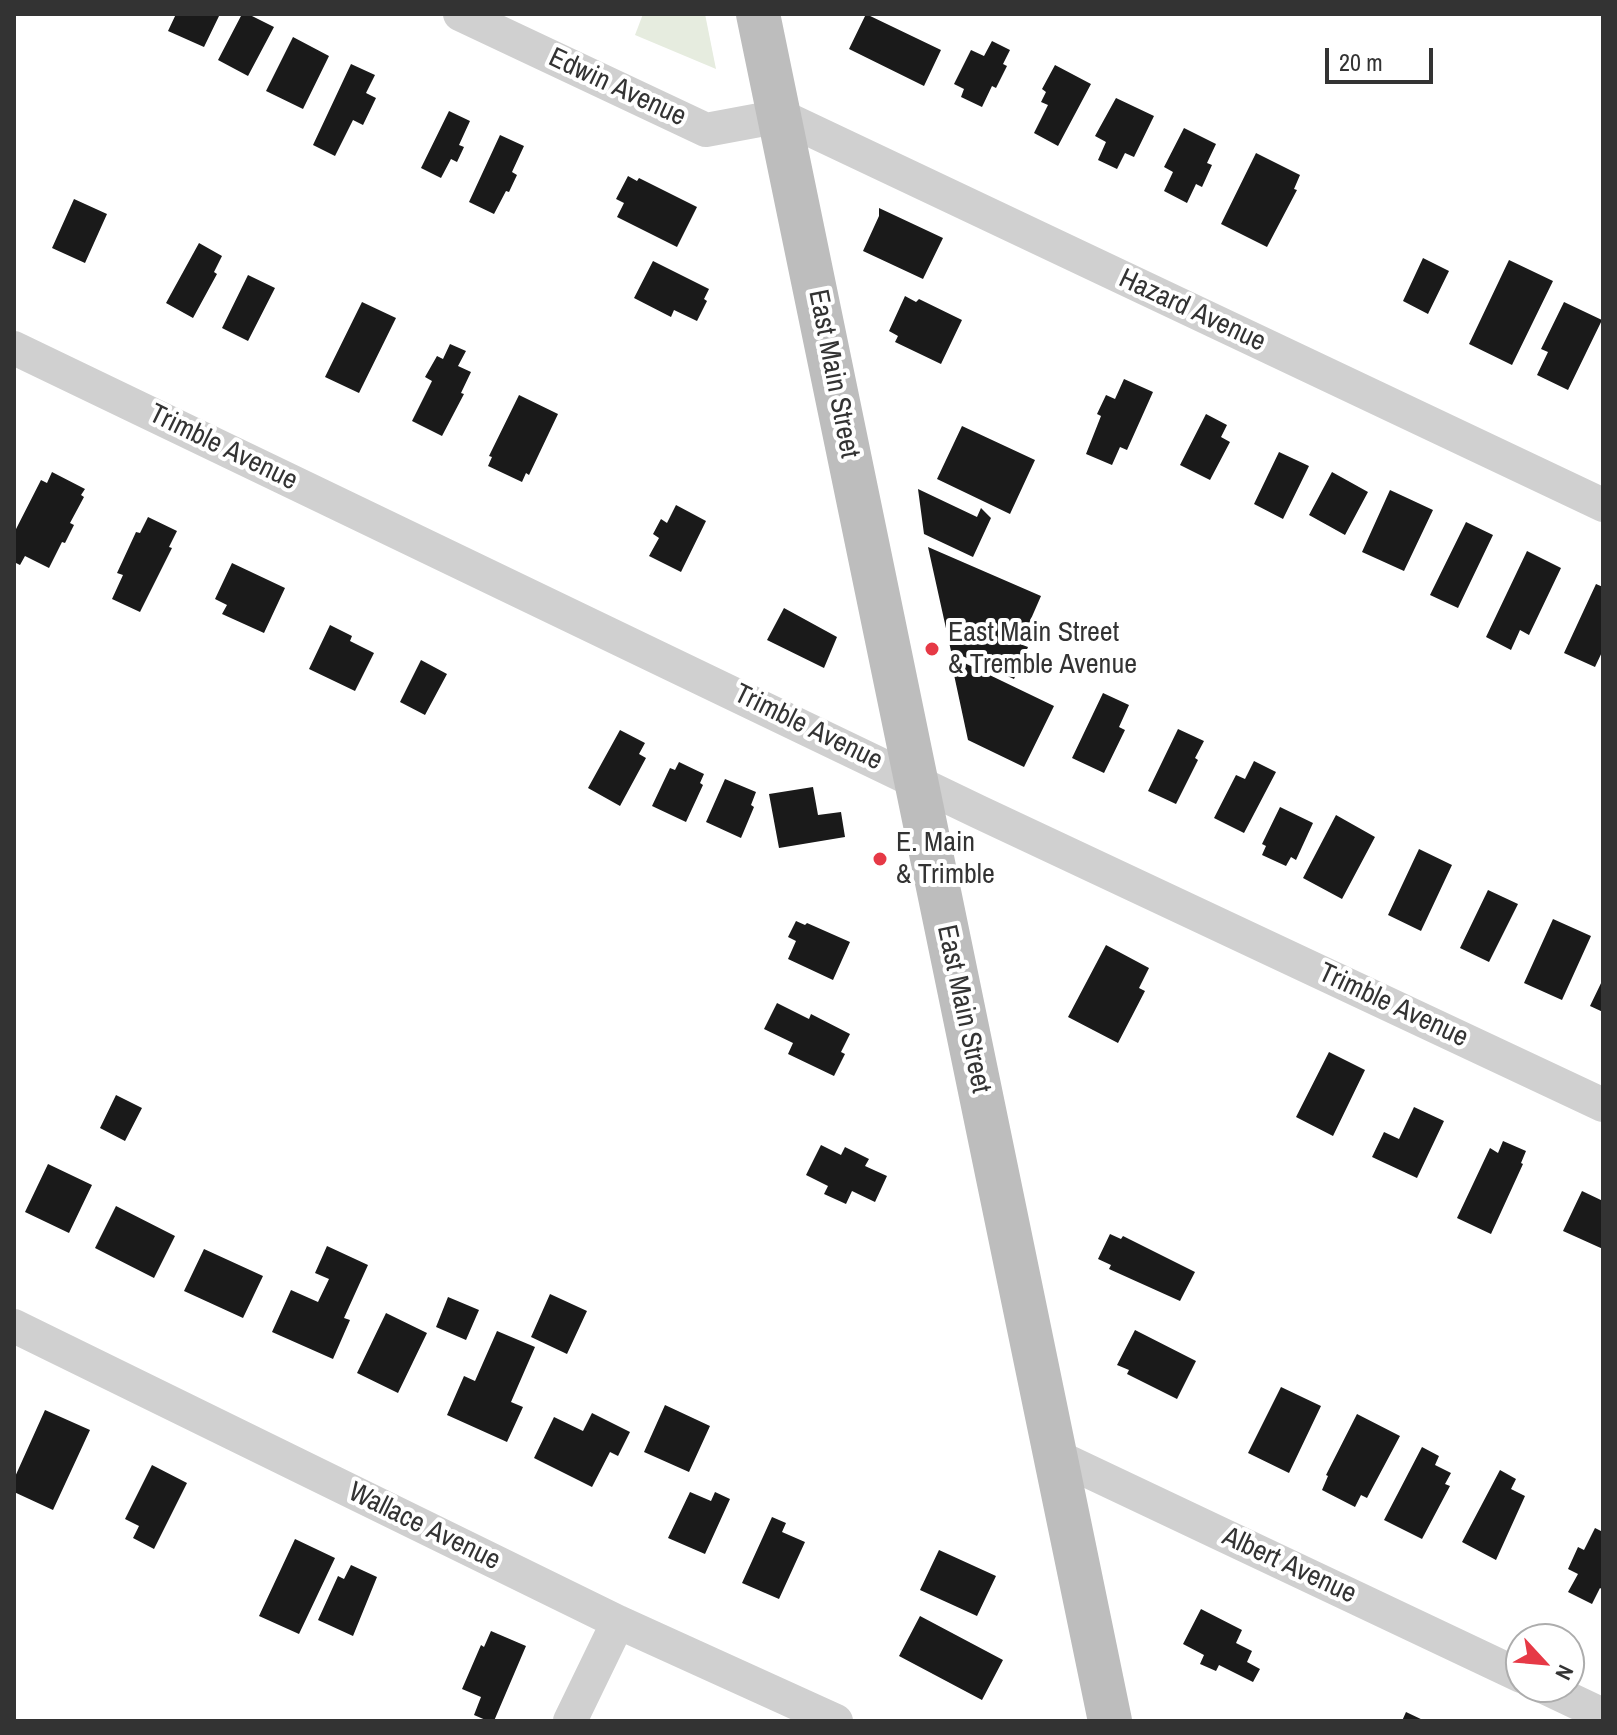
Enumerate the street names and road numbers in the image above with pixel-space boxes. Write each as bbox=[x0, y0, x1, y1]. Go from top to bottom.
street label: Edwin Avenue bbox=[543, 42, 691, 134]
street label: Hazard Avenue bbox=[1113, 262, 1271, 360]
street label: East Main Street bbox=[800, 287, 866, 461]
street label: Trimble Avenue bbox=[143, 398, 303, 498]
street label: Trimble Avenue bbox=[728, 678, 888, 778]
street label: East Main Street bbox=[929, 922, 997, 1096]
street label: Trimble Avenue bbox=[1313, 957, 1473, 1055]
street label: Wallace Avenue bbox=[343, 1476, 505, 1578]
street label: Albert Avenue bbox=[1217, 1520, 1361, 1612]

